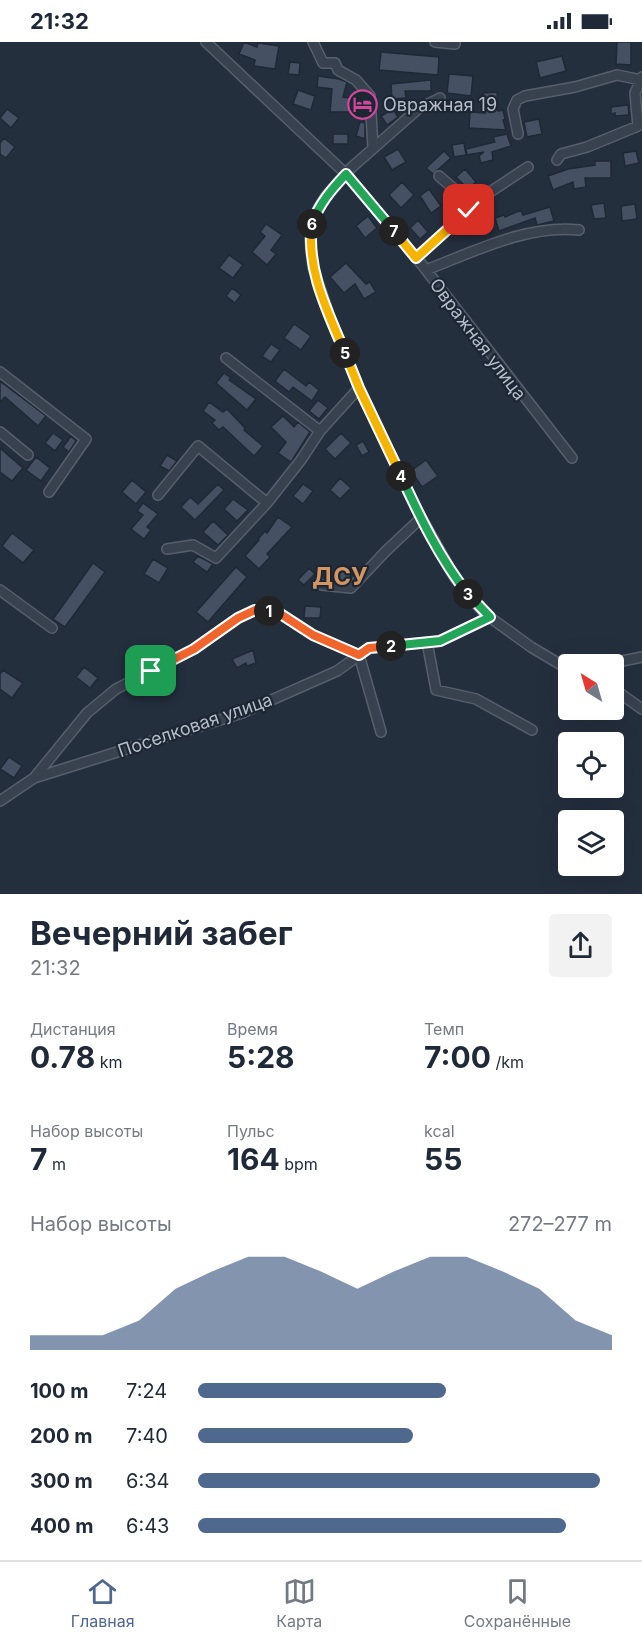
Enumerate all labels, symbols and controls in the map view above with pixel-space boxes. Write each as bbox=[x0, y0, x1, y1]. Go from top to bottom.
text: 21:32 bbox=[30, 8, 89, 34]
hotel icon: Овражная 19 bbox=[346, 88, 378, 120]
place label: Овражная 19 bbox=[383, 94, 497, 115]
pin bbox=[443, 184, 494, 235]
icon: check bbox=[452, 193, 485, 226]
pin: 6 bbox=[297, 209, 327, 239]
text: 6 bbox=[307, 214, 317, 234]
pin: 7 bbox=[379, 216, 409, 246]
text: 7 bbox=[389, 221, 399, 241]
street label: Овражная улица bbox=[425, 274, 531, 404]
pin: 5 bbox=[330, 338, 360, 368]
text: 5 bbox=[340, 343, 350, 363]
pin: 4 bbox=[386, 461, 416, 491]
text: 4 bbox=[396, 466, 406, 486]
district label: ДСУ bbox=[312, 562, 368, 591]
pin: 3 bbox=[453, 579, 483, 609]
text: 3 bbox=[463, 584, 473, 604]
pin: 1 bbox=[254, 596, 284, 626]
text: 1 bbox=[266, 601, 272, 621]
pin: 2 bbox=[376, 631, 406, 661]
text: 2 bbox=[386, 636, 396, 656]
pin bbox=[125, 645, 176, 696]
icon: arrive bbox=[134, 654, 167, 687]
north arrow bbox=[558, 654, 624, 720]
map controls bbox=[558, 654, 624, 876]
street label: Поселковая улица bbox=[115, 689, 275, 761]
button: locate bbox=[558, 732, 624, 798]
button: layers bbox=[558, 810, 624, 876]
text: Вечерний забег bbox=[30, 913, 293, 953]
button: share bbox=[549, 914, 612, 977]
text: 21:32 bbox=[30, 956, 81, 980]
text: Дистанция bbox=[30, 1019, 116, 1039]
text: Время bbox=[227, 1019, 278, 1039]
text: Темп bbox=[424, 1019, 464, 1039]
text: 0.78 bbox=[30, 1039, 95, 1075]
text: 5:28 bbox=[227, 1039, 295, 1075]
text: 7:00 bbox=[424, 1039, 491, 1075]
text: km bbox=[95, 1052, 122, 1072]
text: /km bbox=[491, 1052, 524, 1072]
text: Набор высоты bbox=[30, 1121, 143, 1141]
text: Пульс bbox=[227, 1121, 275, 1141]
text: kcal bbox=[424, 1121, 455, 1141]
text: 7 bbox=[30, 1141, 47, 1177]
text: 164 bbox=[227, 1141, 280, 1177]
text: 55 bbox=[424, 1141, 462, 1177]
text: m bbox=[47, 1154, 66, 1174]
text: bpm bbox=[280, 1154, 318, 1174]
text: Набор высоты bbox=[30, 1212, 172, 1236]
text: 272–277 m bbox=[508, 1212, 612, 1236]
text: 100 m bbox=[30, 1379, 89, 1403]
text: 7:24 bbox=[126, 1379, 167, 1403]
text: 200 m bbox=[30, 1424, 93, 1448]
text: 7:40 bbox=[126, 1424, 168, 1448]
text: 300 m bbox=[30, 1469, 93, 1493]
text: 6:34 bbox=[126, 1469, 169, 1493]
text: 400 m bbox=[30, 1514, 94, 1538]
text: 6:43 bbox=[126, 1514, 169, 1538]
tab: Главная bbox=[71, 1575, 135, 1631]
tab: Карта bbox=[276, 1575, 322, 1631]
tab: Сохранённые bbox=[464, 1575, 571, 1631]

